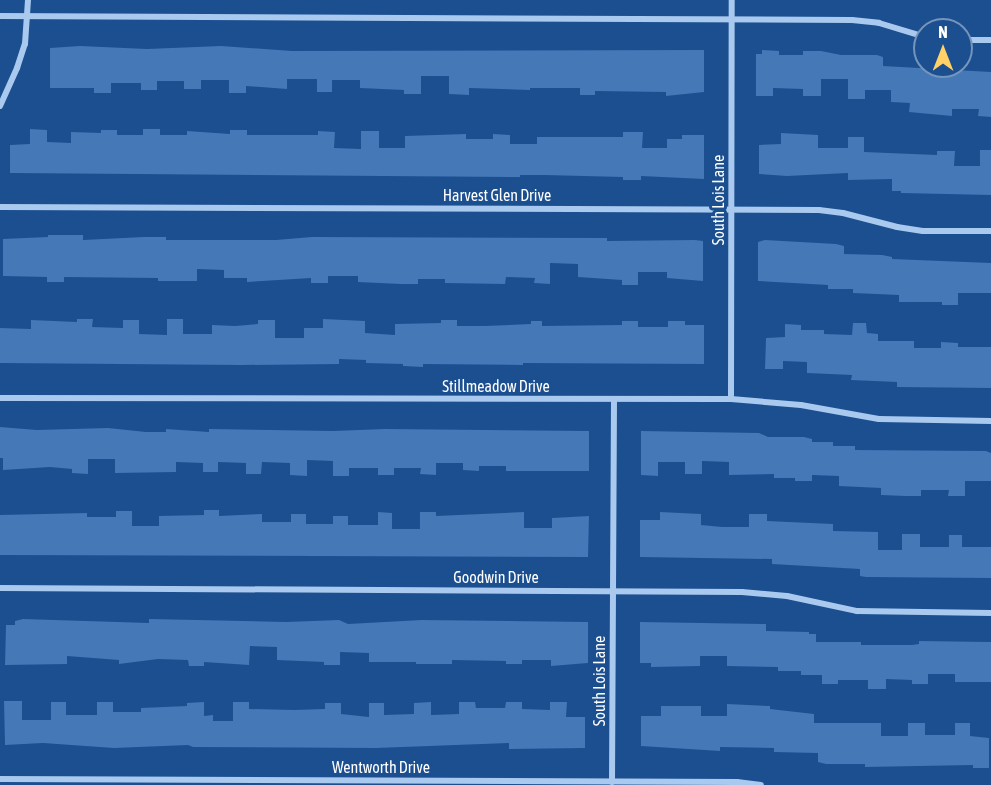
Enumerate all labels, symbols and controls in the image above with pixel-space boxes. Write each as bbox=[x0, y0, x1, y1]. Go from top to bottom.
north arrow bbox=[913, 18, 973, 78]
text: N bbox=[938, 23, 948, 41]
street label: South Lois Lane bbox=[708, 155, 728, 245]
street label: Harvest Glen Drive bbox=[443, 185, 551, 205]
street label: Stillmeadow Drive bbox=[442, 376, 550, 396]
street label: Goodwin Drive bbox=[453, 567, 539, 587]
street label: South Lois Lane bbox=[589, 636, 609, 726]
street label: Wentworth Drive bbox=[332, 757, 430, 777]

